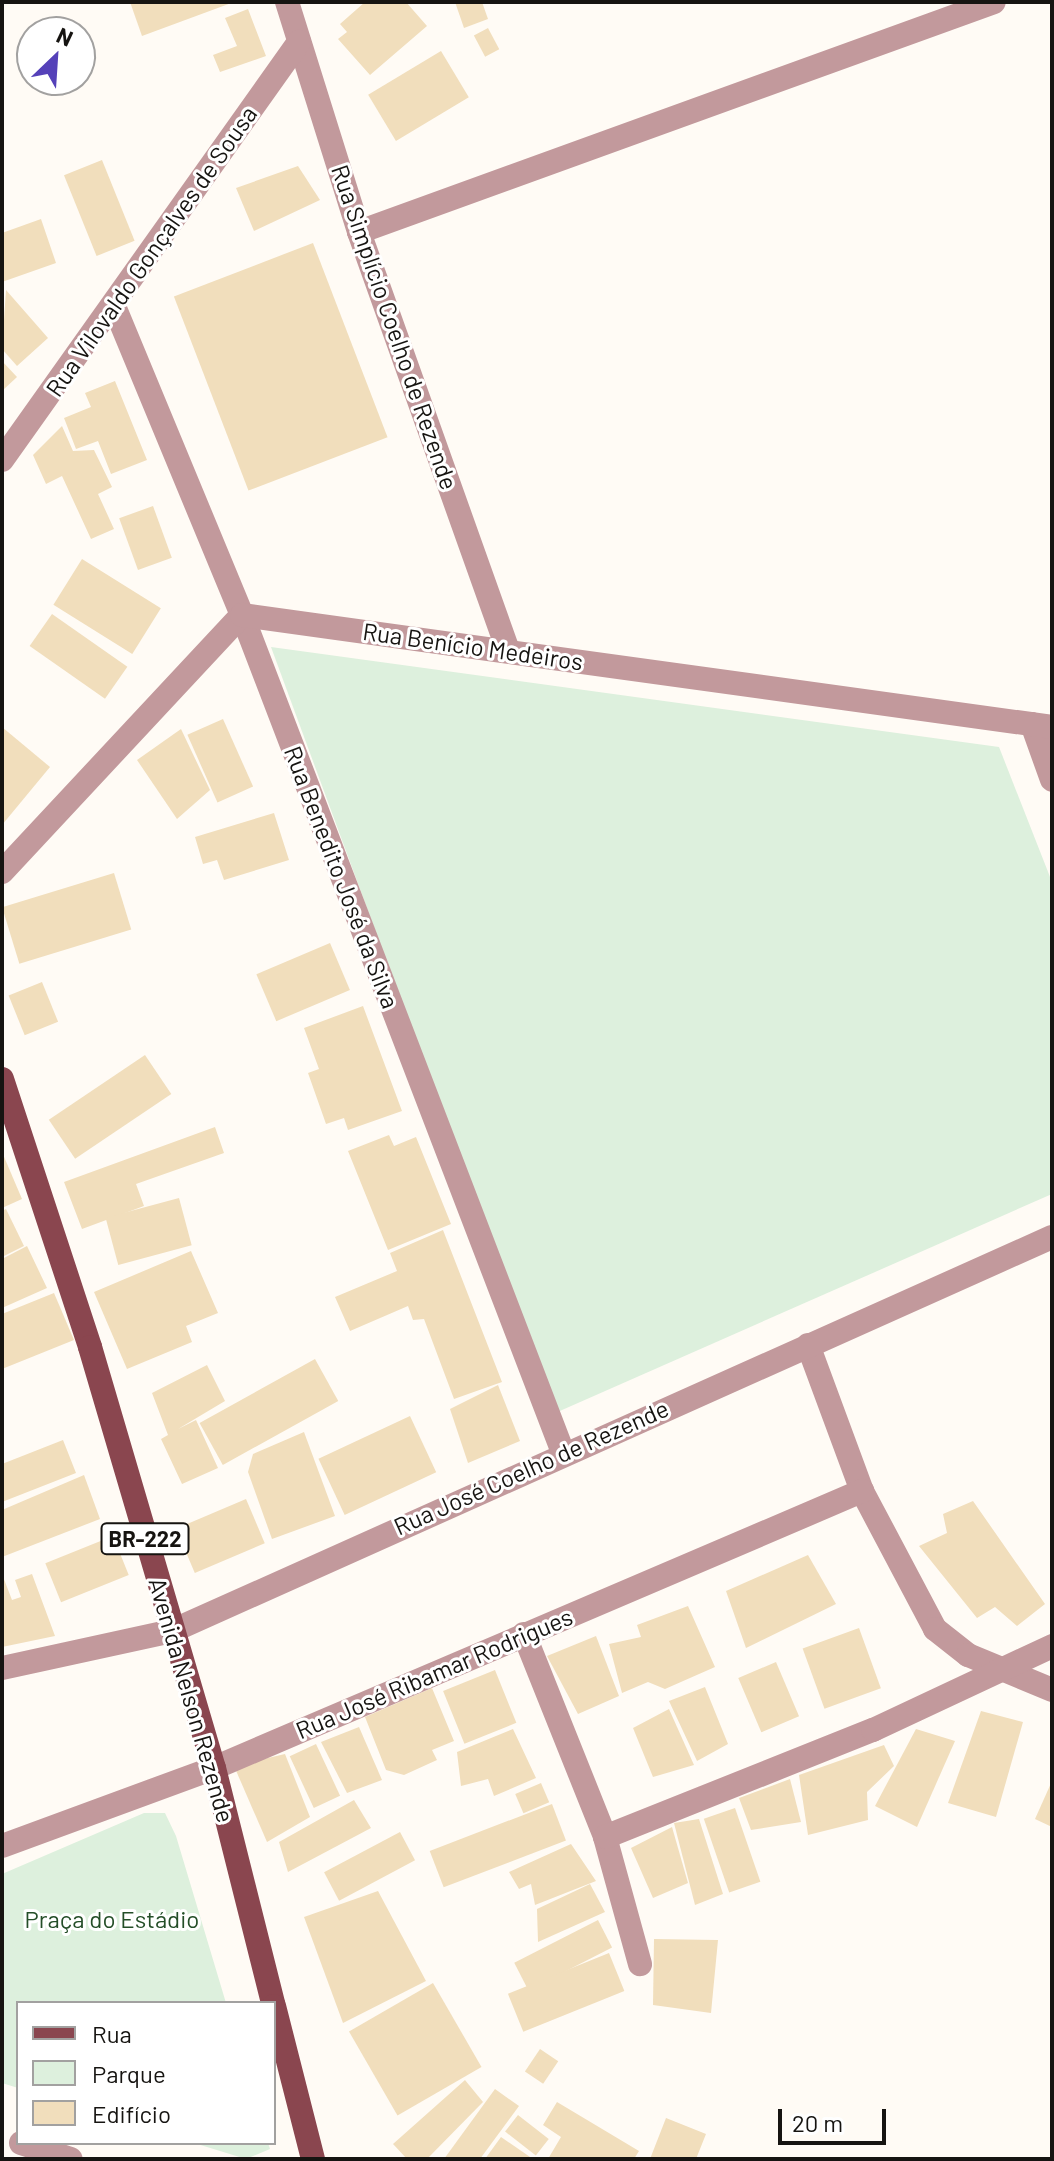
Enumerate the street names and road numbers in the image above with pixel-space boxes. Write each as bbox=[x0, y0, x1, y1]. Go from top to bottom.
street label: Rua Vilovaldo Gonçalves de Sousa bbox=[39, 100, 263, 402]
street label: Rua Simplício Coelho de Rezende bbox=[326, 161, 464, 493]
street label: Rua Benício Medeiros bbox=[361, 616, 585, 676]
street label: Rua Benedito José da Silva bbox=[279, 742, 405, 1012]
street label: Rua José Coelho de Rezende bbox=[389, 1393, 673, 1541]
road number: BR-222 bbox=[99, 1521, 191, 1557]
street label: Avenida Nelson Rezende bbox=[143, 1574, 241, 1826]
street label: Rua José Ribamar Rodrigues bbox=[291, 1602, 577, 1744]

